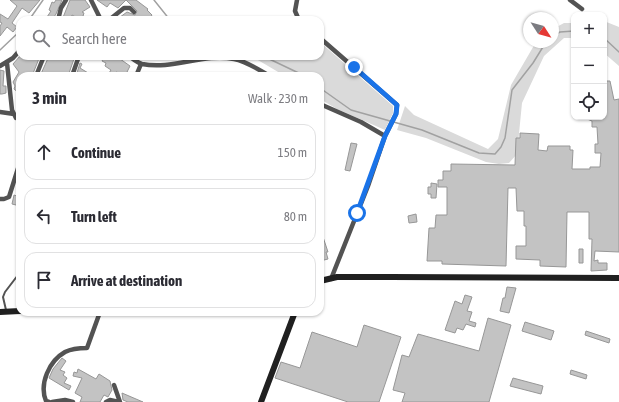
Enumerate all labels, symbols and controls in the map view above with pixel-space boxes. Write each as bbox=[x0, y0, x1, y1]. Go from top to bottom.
north arrow bbox=[523, 12, 559, 48]
map controls bbox=[571, 12, 607, 120]
button: + bbox=[571, 12, 607, 48]
search box bbox=[16, 16, 324, 60]
icon: search bbox=[30, 27, 52, 49]
text: Search here bbox=[62, 30, 127, 47]
button: − bbox=[571, 48, 607, 84]
route end bbox=[345, 58, 363, 76]
button: locate bbox=[571, 84, 607, 120]
text: 3 min bbox=[32, 88, 67, 108]
text: Walk · 230 m bbox=[248, 91, 308, 106]
icon: ahead bbox=[33, 141, 55, 163]
text: Continue bbox=[71, 144, 121, 161]
text: 150 m bbox=[278, 145, 307, 160]
route start bbox=[348, 204, 366, 222]
icon: left bbox=[33, 205, 55, 227]
text: Turn left bbox=[71, 208, 117, 225]
text: 80 m bbox=[284, 209, 307, 224]
icon: arrive bbox=[33, 269, 55, 291]
text: Arrive at destination bbox=[71, 272, 182, 289]

